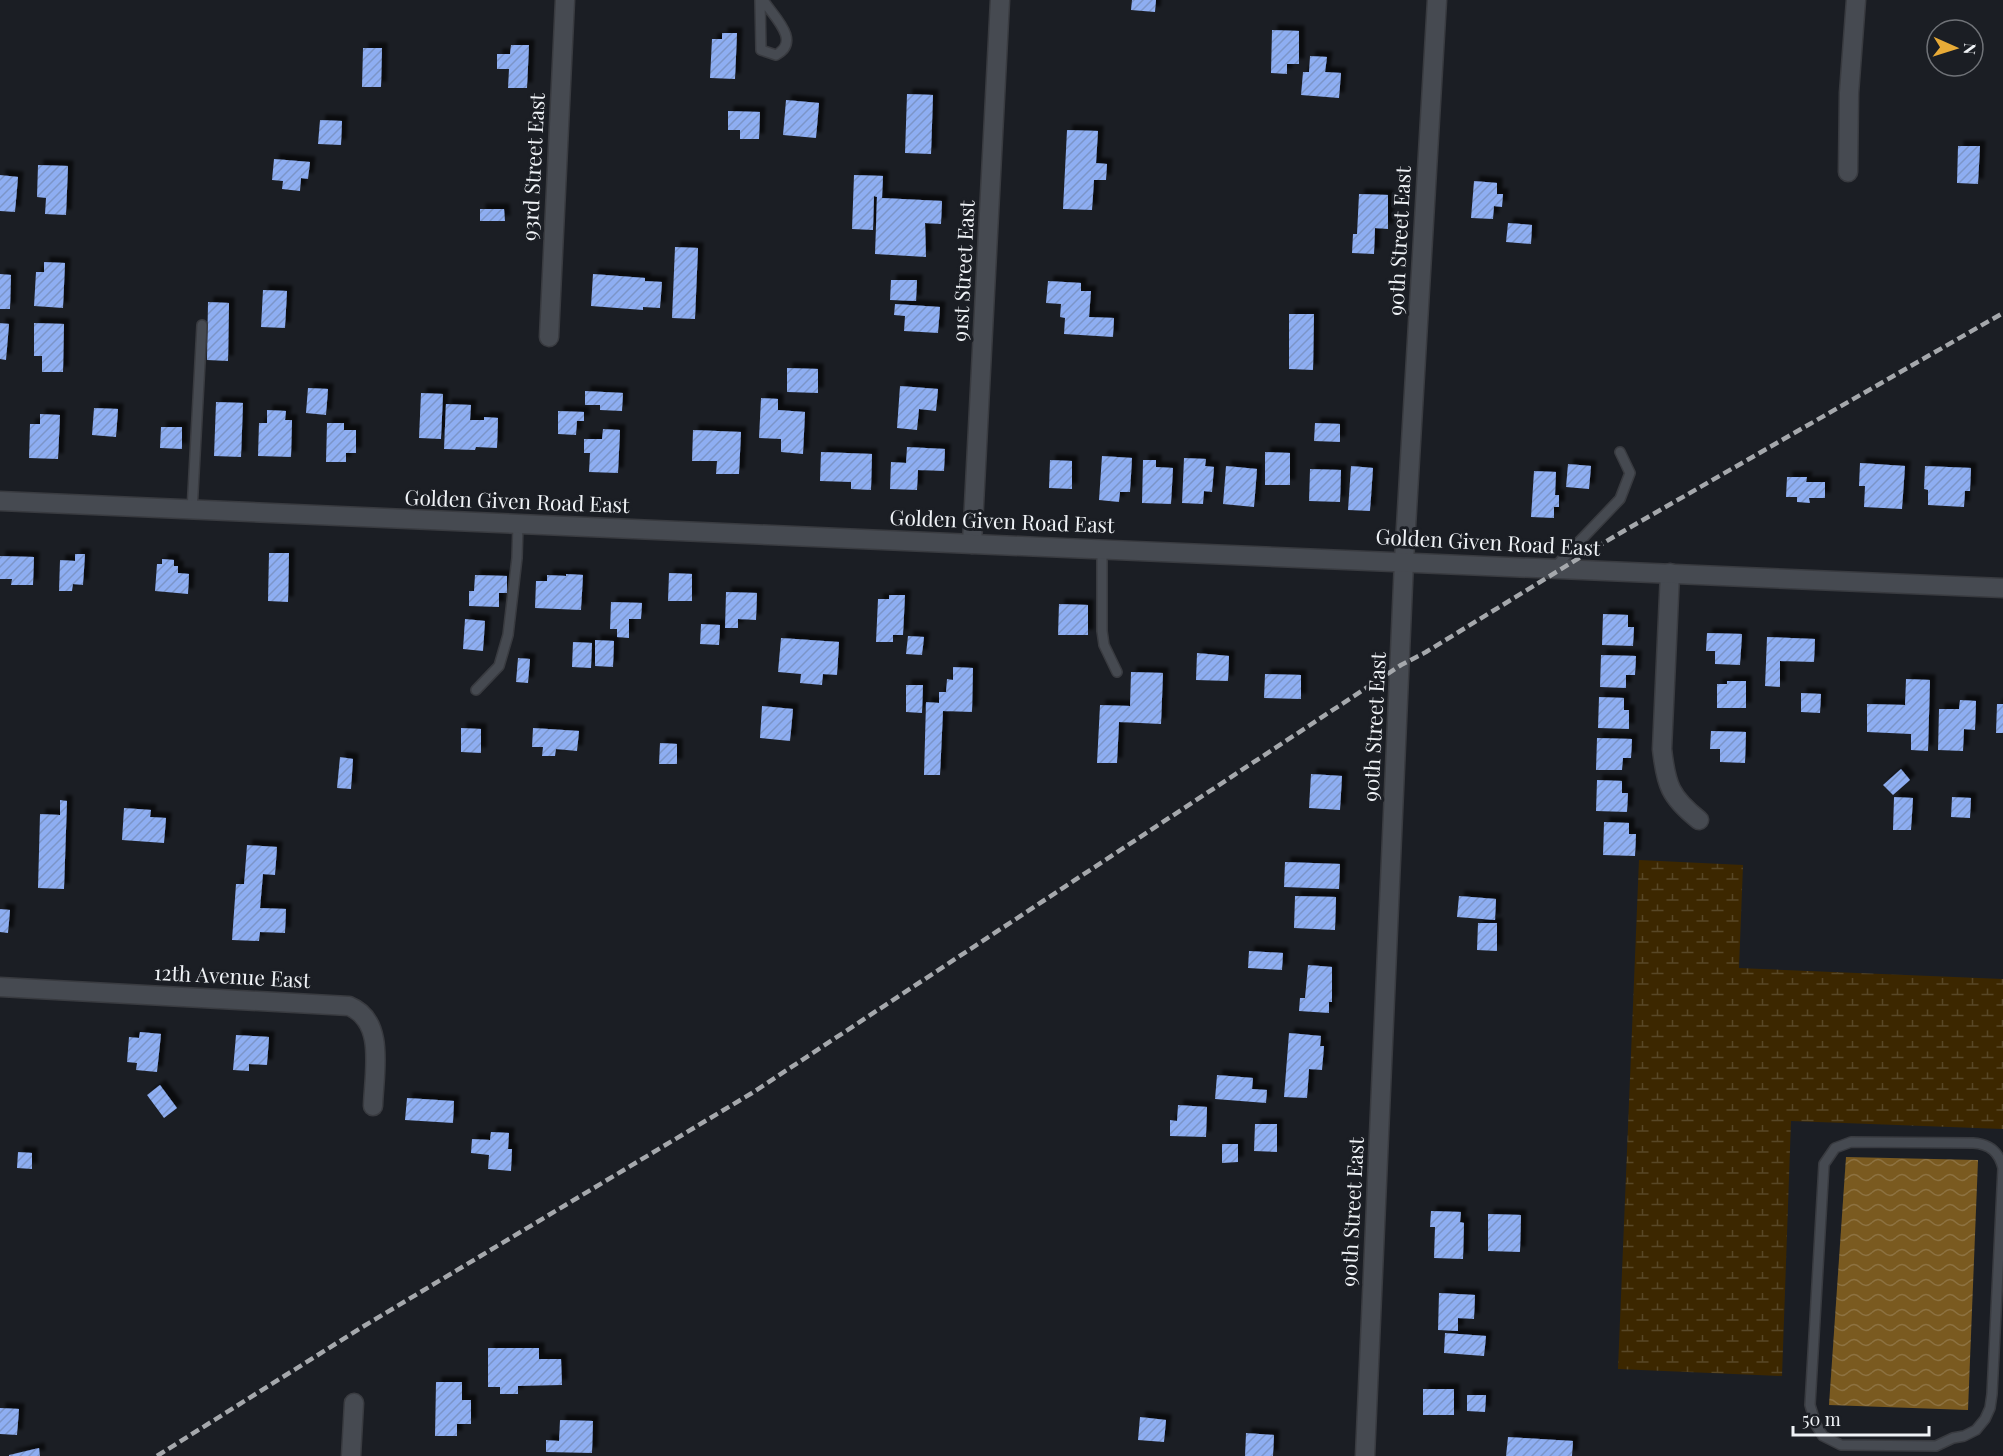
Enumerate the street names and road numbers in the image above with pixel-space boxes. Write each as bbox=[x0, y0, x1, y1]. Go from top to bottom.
street label: 93rd Street East bbox=[514, 92, 550, 241]
street label: 90th Street East bbox=[1380, 165, 1416, 316]
street label: 91st Street East bbox=[944, 199, 980, 342]
street label: Golden Given Road East bbox=[404, 482, 631, 518]
street label: Golden Given Road East bbox=[889, 502, 1116, 538]
street label: Golden Given Road East bbox=[1375, 521, 1602, 561]
street label: 90th Street East bbox=[1355, 651, 1391, 802]
street label: 12th Avenue East bbox=[153, 957, 312, 993]
street label: 90th Street East bbox=[1333, 1136, 1369, 1287]

